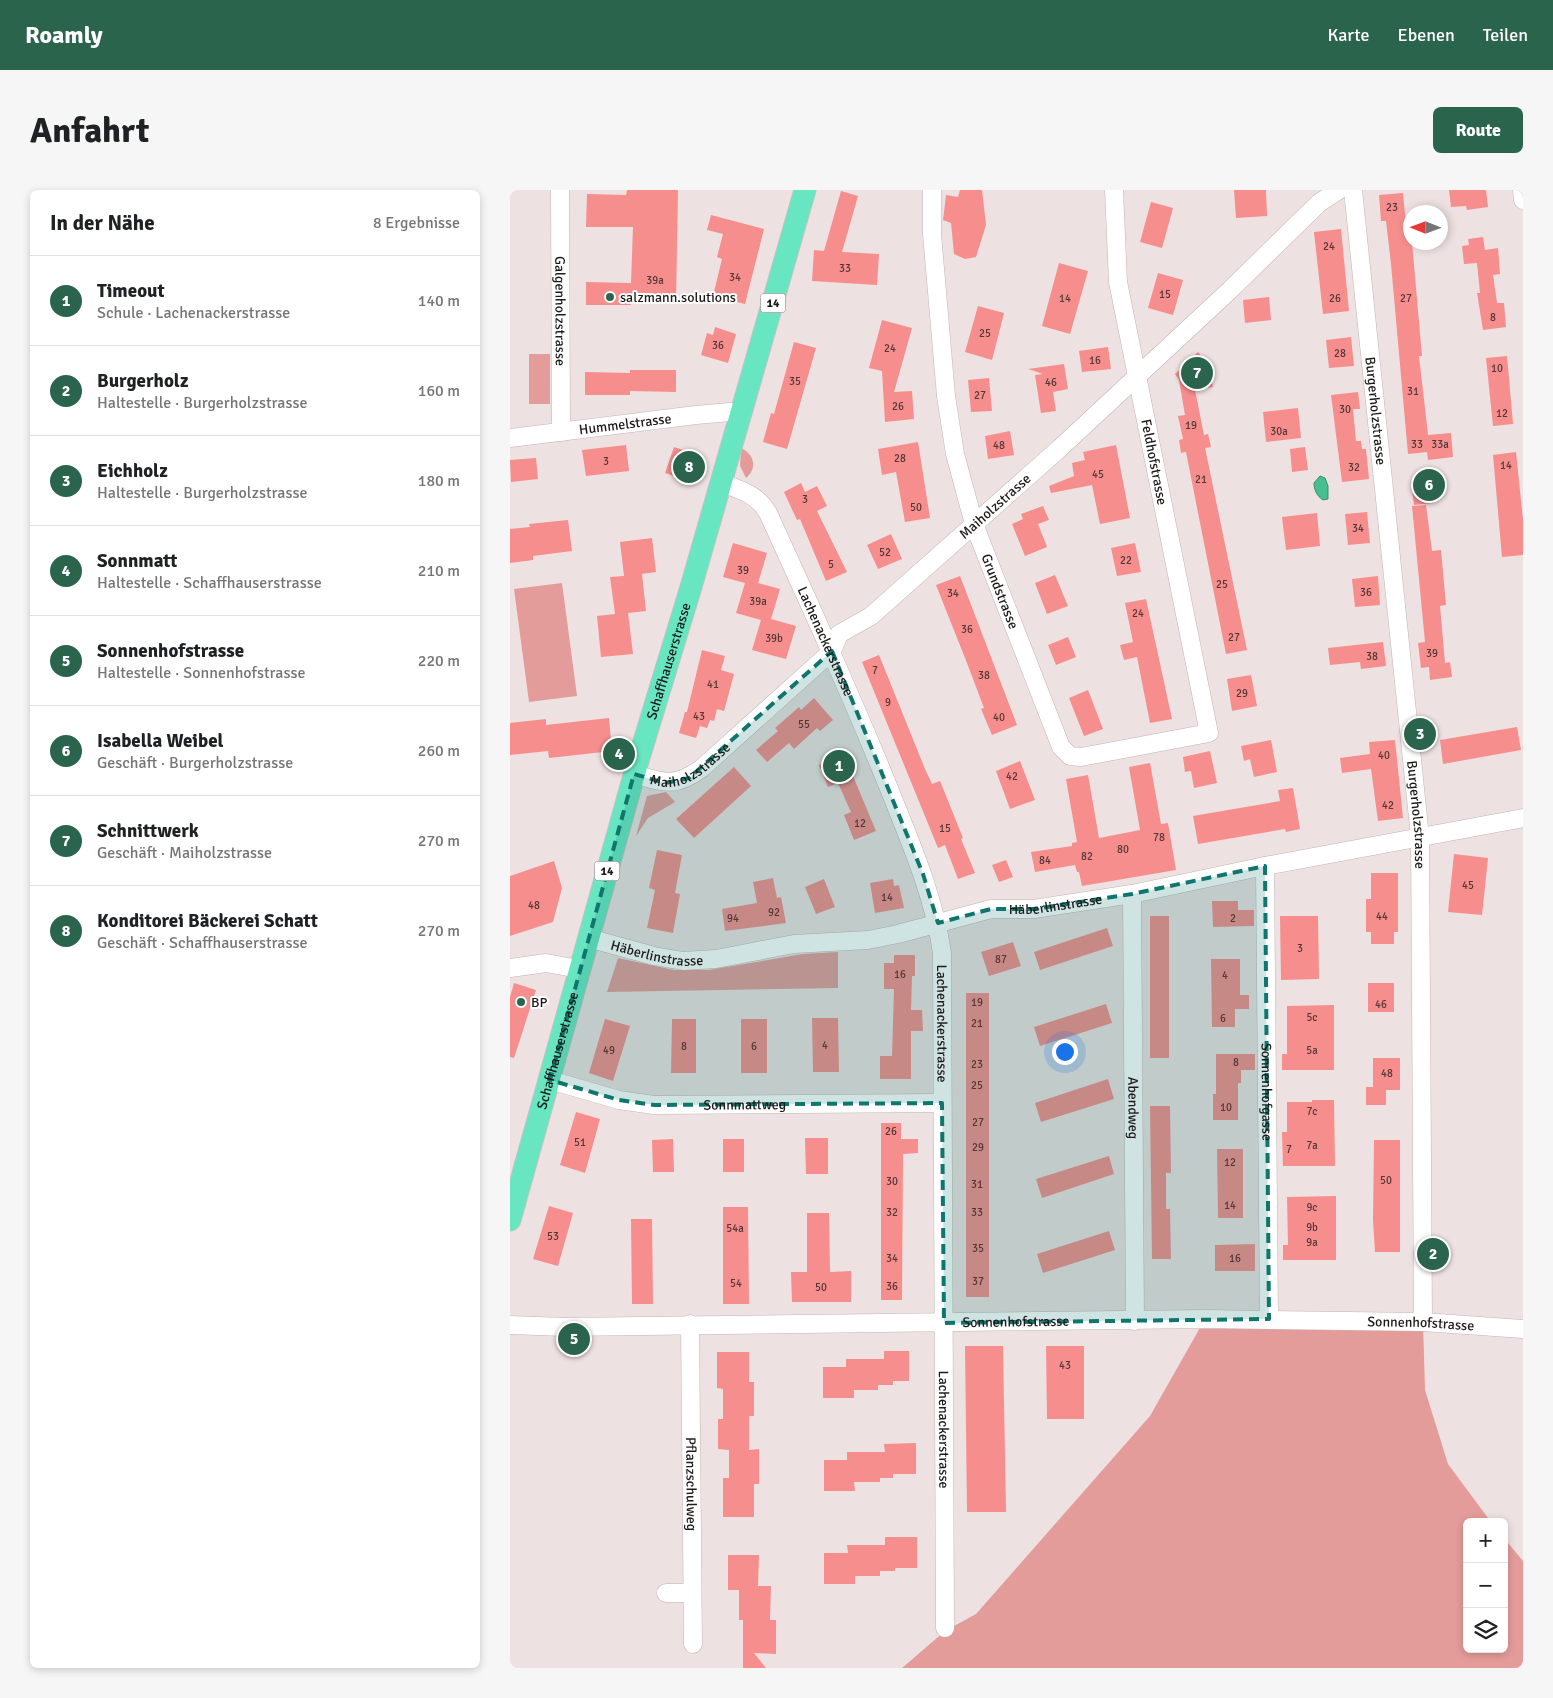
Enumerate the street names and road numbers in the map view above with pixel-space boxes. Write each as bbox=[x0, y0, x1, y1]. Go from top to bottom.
street label: Galgenholzstrasse bbox=[552, 256, 569, 366]
road number: 14 bbox=[760, 294, 786, 312]
street label: Burgerholzstrasse bbox=[1362, 356, 1390, 466]
street label: Hummelstrasse bbox=[578, 410, 672, 438]
street label: Feldhofstrasse bbox=[1137, 418, 1171, 506]
street label: Maiholzstrasse bbox=[955, 470, 1034, 542]
street label: Grundstrasse bbox=[978, 551, 1023, 631]
street label: Lachenackerstrasse bbox=[794, 584, 858, 699]
street label: Schaffhauserstrasse bbox=[643, 601, 694, 722]
street label: Maiholzstrasse bbox=[648, 738, 734, 790]
street label: Burgerholzstrasse bbox=[1404, 760, 1429, 869]
road number: 14 bbox=[594, 861, 620, 880]
street label: Häberlinstrasse bbox=[1009, 890, 1103, 918]
street label: Häberlinstrasse bbox=[609, 936, 704, 970]
street label: Lachenackerstrasse bbox=[934, 964, 951, 1083]
street label: Schaffhauserstrasse bbox=[533, 990, 582, 1111]
street label: Sonnenhofgasse bbox=[1258, 1043, 1276, 1141]
street label: Abendweg bbox=[1125, 1077, 1142, 1139]
street label: Sonnmattweg bbox=[703, 1096, 786, 1113]
street label: Sonnenhofstrasse bbox=[962, 1312, 1070, 1331]
street label: Sonnenhofstrasse bbox=[1367, 1313, 1475, 1334]
street label: Lachenackerstrasse bbox=[935, 1370, 953, 1489]
street label: Pflanzschulweg bbox=[683, 1437, 700, 1531]

